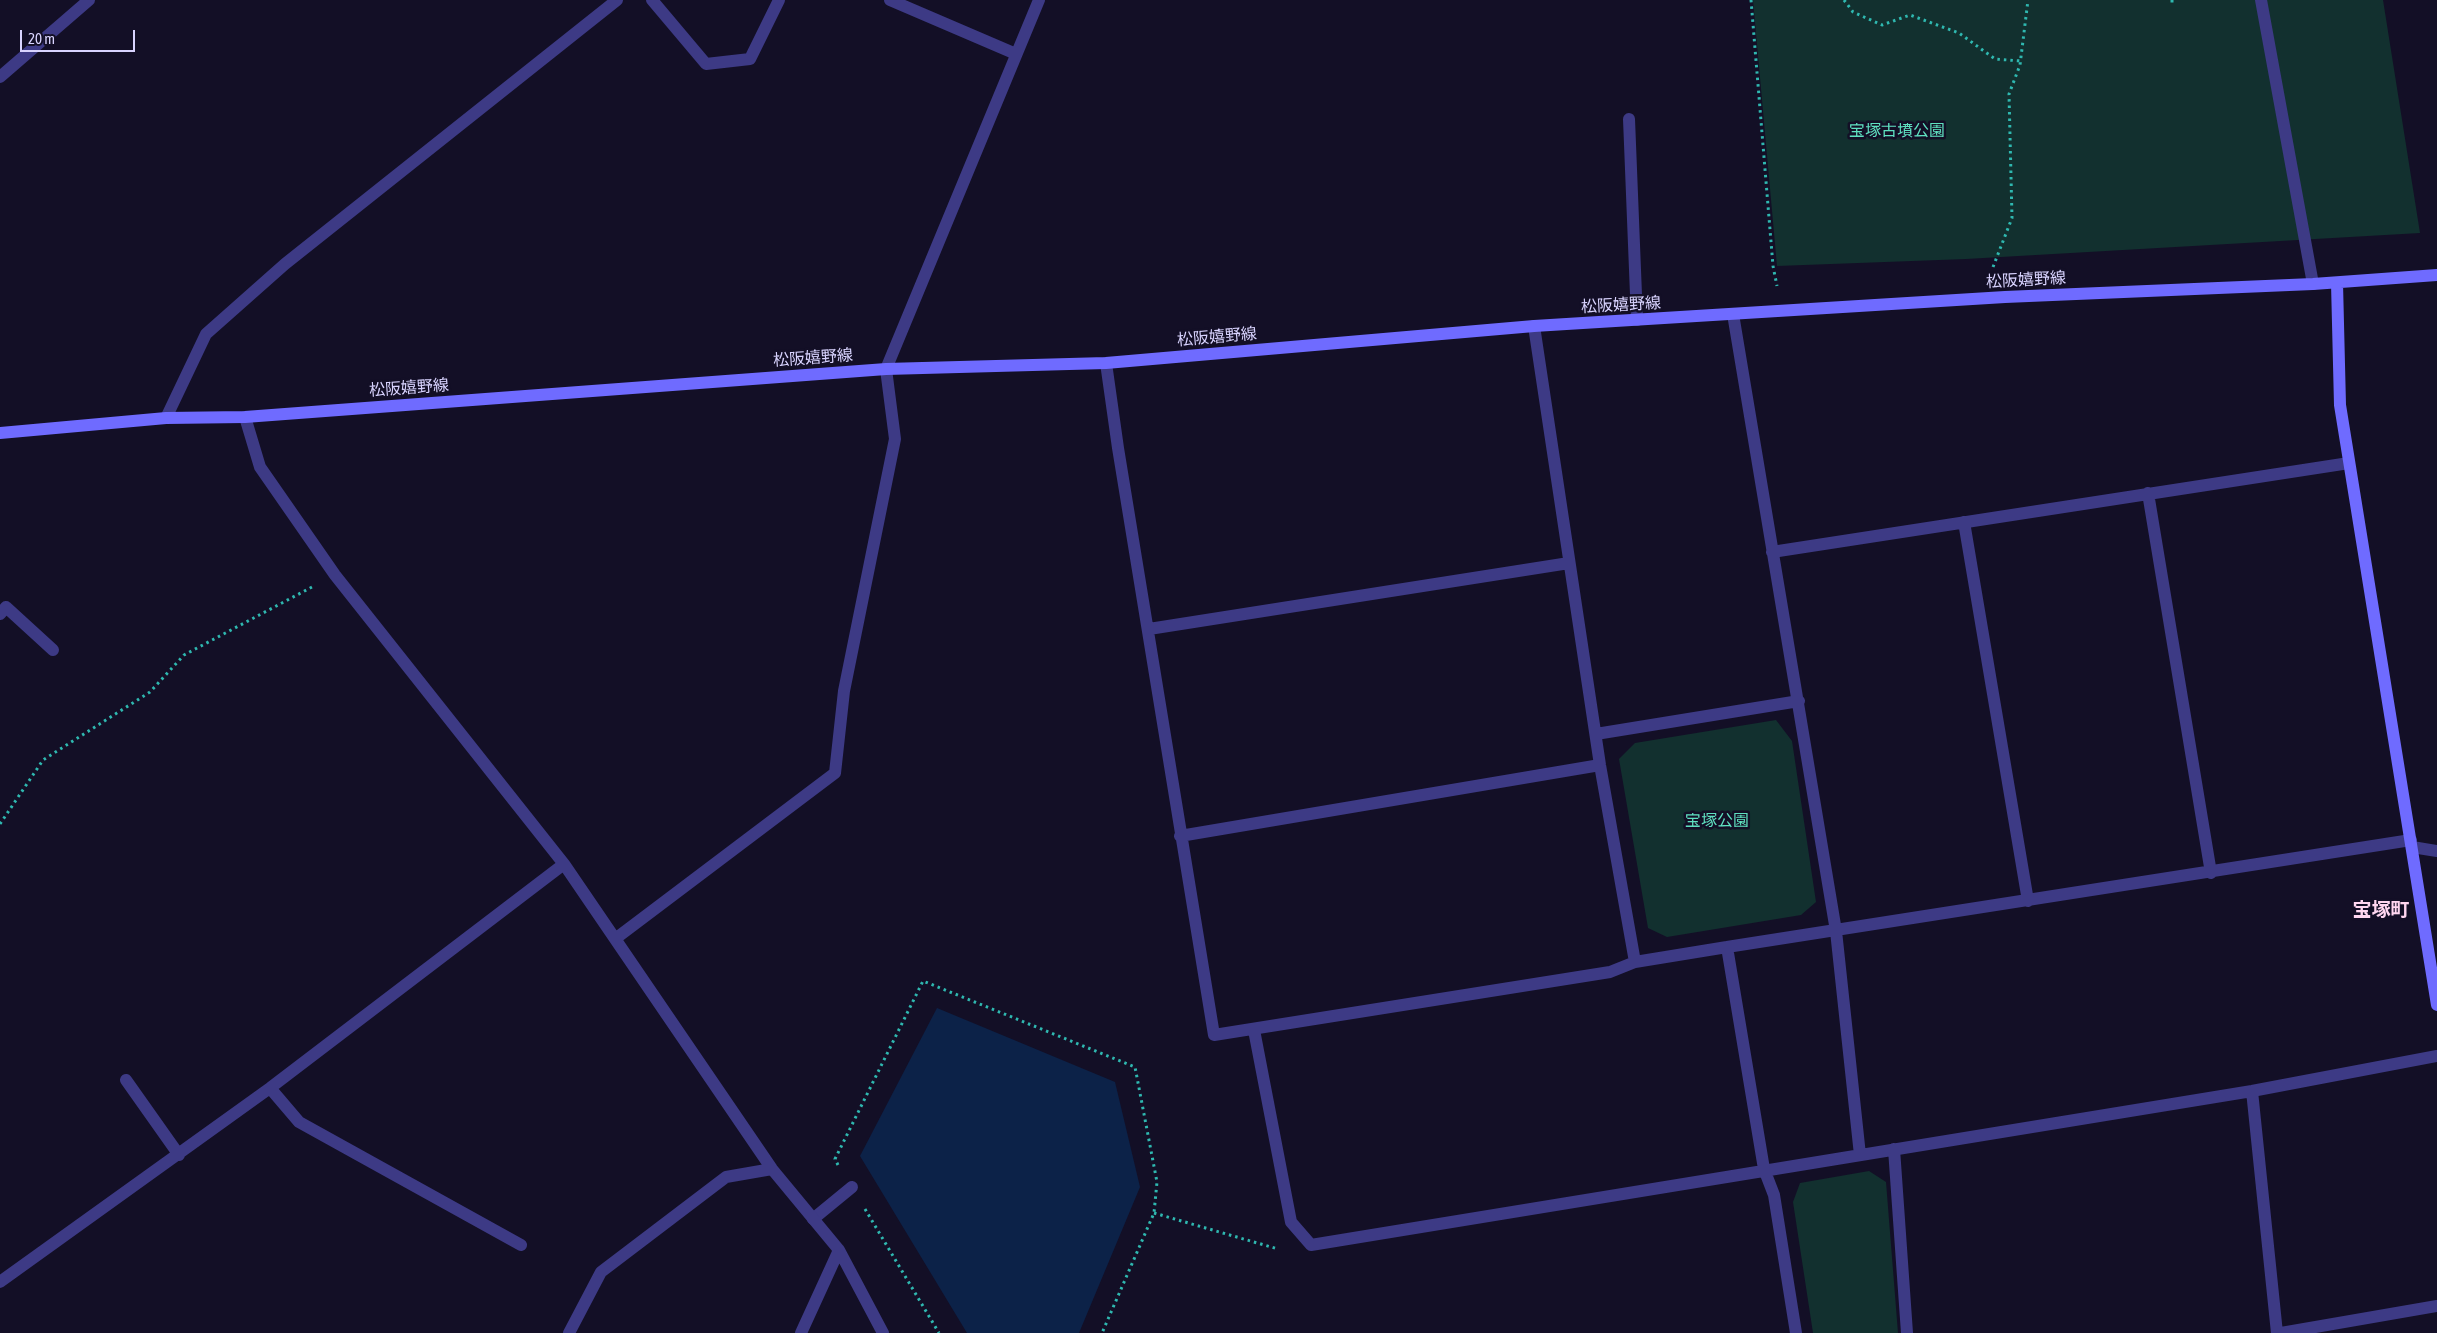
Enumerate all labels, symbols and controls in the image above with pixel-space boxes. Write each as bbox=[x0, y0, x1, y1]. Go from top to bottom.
scale bar bbox=[22, 20, 138, 52]
text: 20 m bbox=[28, 30, 55, 47]
park label: 宝塚古墳公園 bbox=[1849, 121, 1945, 141]
street label: 松阪嬉野線 bbox=[1986, 268, 2066, 292]
street label: 松阪嬉野線 bbox=[1581, 293, 1661, 317]
street label: 松阪嬉野線 bbox=[1176, 324, 1258, 350]
street label: 松阪嬉野線 bbox=[772, 346, 854, 370]
street label: 松阪嬉野線 bbox=[368, 376, 450, 400]
park label: 宝塚公園 bbox=[1685, 811, 1749, 831]
district label: 宝塚町 bbox=[2353, 899, 2409, 921]

